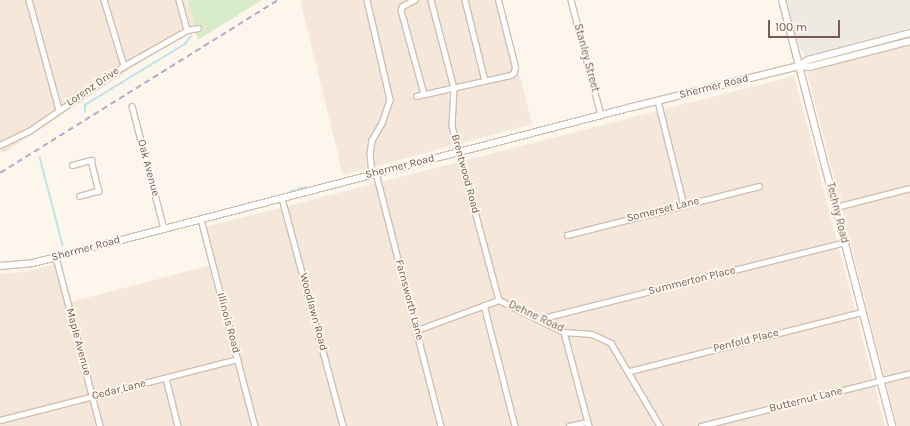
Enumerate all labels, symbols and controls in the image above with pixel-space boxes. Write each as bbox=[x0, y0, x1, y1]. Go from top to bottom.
scale bar bbox=[770, 12, 842, 38]
text: 100 m bbox=[775, 20, 807, 34]
street label: Stanley Street bbox=[571, 22, 601, 94]
street label: Lorenz Drive bbox=[64, 64, 122, 110]
street label: Shermer Road bbox=[678, 72, 750, 102]
street label: Brentwood Road bbox=[448, 133, 482, 215]
street label: Oak Avenue bbox=[134, 138, 162, 198]
street label: Shermer Road bbox=[364, 152, 436, 182]
street label: Techny Road bbox=[823, 181, 851, 245]
street label: Somerset Lane bbox=[625, 195, 701, 225]
street label: Shermer Road bbox=[50, 233, 122, 265]
street label: Farnsworth Lane bbox=[392, 258, 426, 342]
street label: Summerton Place bbox=[647, 264, 737, 298]
street label: Woodlawn Road bbox=[296, 272, 330, 352]
street label: Illinois Road bbox=[214, 291, 242, 355]
street label: Dehne Road bbox=[506, 298, 566, 336]
street label: Maple Avenue bbox=[63, 307, 93, 377]
street label: Penfold Place bbox=[712, 327, 780, 355]
street label: Cedar Lane bbox=[91, 377, 147, 403]
street label: Butternut Lane bbox=[768, 385, 844, 415]

